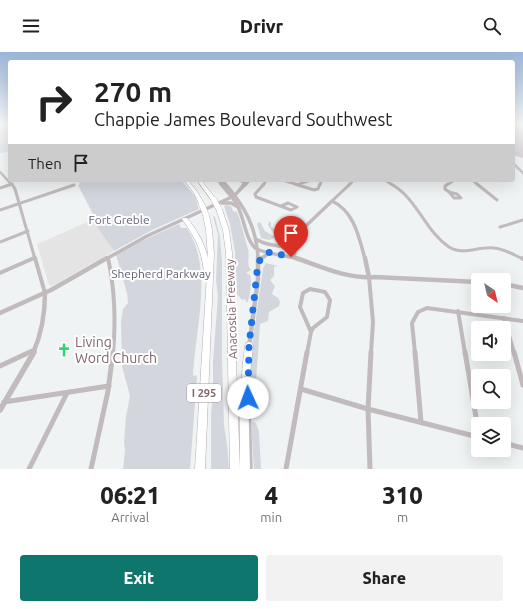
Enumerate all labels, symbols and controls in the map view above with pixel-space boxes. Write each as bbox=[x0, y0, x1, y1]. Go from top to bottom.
icon: menu bbox=[20, 15, 42, 37]
icon: search bbox=[481, 15, 503, 37]
text: Drivr bbox=[240, 16, 283, 36]
icon: right bbox=[28, 76, 80, 128]
text: 270 m bbox=[94, 76, 172, 107]
text: Chappie James Boulevard Southwest bbox=[94, 109, 392, 129]
icon: arrive bbox=[70, 152, 92, 174]
text: Then bbox=[28, 155, 62, 172]
park label: Fort Greble bbox=[88, 213, 150, 226]
pin bbox=[274, 216, 308, 257]
icon: arrive bbox=[280, 222, 302, 244]
street label: Anacostia Freeway bbox=[223, 258, 239, 359]
park label: Shepherd Parkway bbox=[111, 267, 211, 280]
north arrow bbox=[471, 273, 511, 313]
map controls bbox=[471, 273, 511, 457]
button: sound bbox=[471, 321, 511, 361]
place label: Living Word Church bbox=[75, 334, 157, 366]
church icon: Living Word Church bbox=[56, 342, 72, 358]
button: search bbox=[471, 369, 511, 409]
position arrow bbox=[227, 377, 269, 419]
road number: I 295 bbox=[187, 384, 221, 402]
button: layers bbox=[471, 417, 511, 457]
text: 06:21 bbox=[100, 482, 160, 509]
text: 4 bbox=[264, 482, 278, 509]
text: 310 bbox=[382, 482, 423, 509]
text: Arrival bbox=[111, 510, 149, 524]
text: min bbox=[260, 510, 282, 524]
text: m bbox=[397, 510, 408, 524]
button: Exit bbox=[20, 555, 258, 601]
button: Share bbox=[266, 555, 503, 601]

